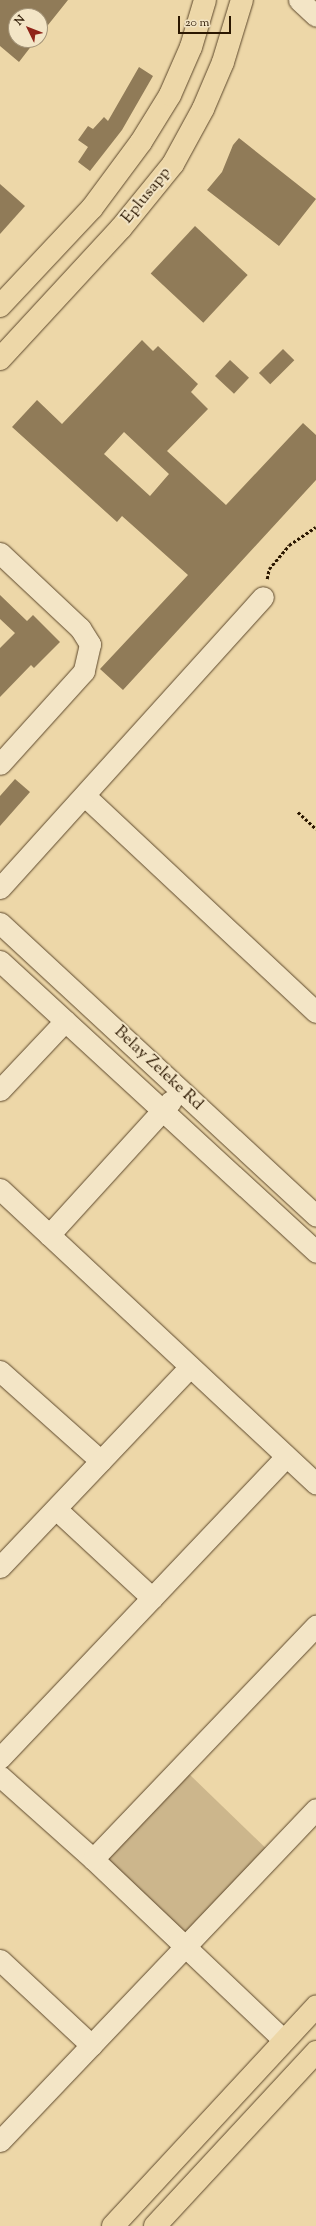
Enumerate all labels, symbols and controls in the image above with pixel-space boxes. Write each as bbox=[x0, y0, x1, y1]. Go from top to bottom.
north arrow bbox=[8, 8, 48, 48]
scale bar bbox=[180, 8, 233, 34]
text: N bbox=[11, 12, 29, 29]
text: 20 m bbox=[185, 14, 209, 32]
street label: Eplusapp bbox=[118, 164, 176, 228]
street label: Belay Zeleke Rd bbox=[109, 1022, 207, 1116]

